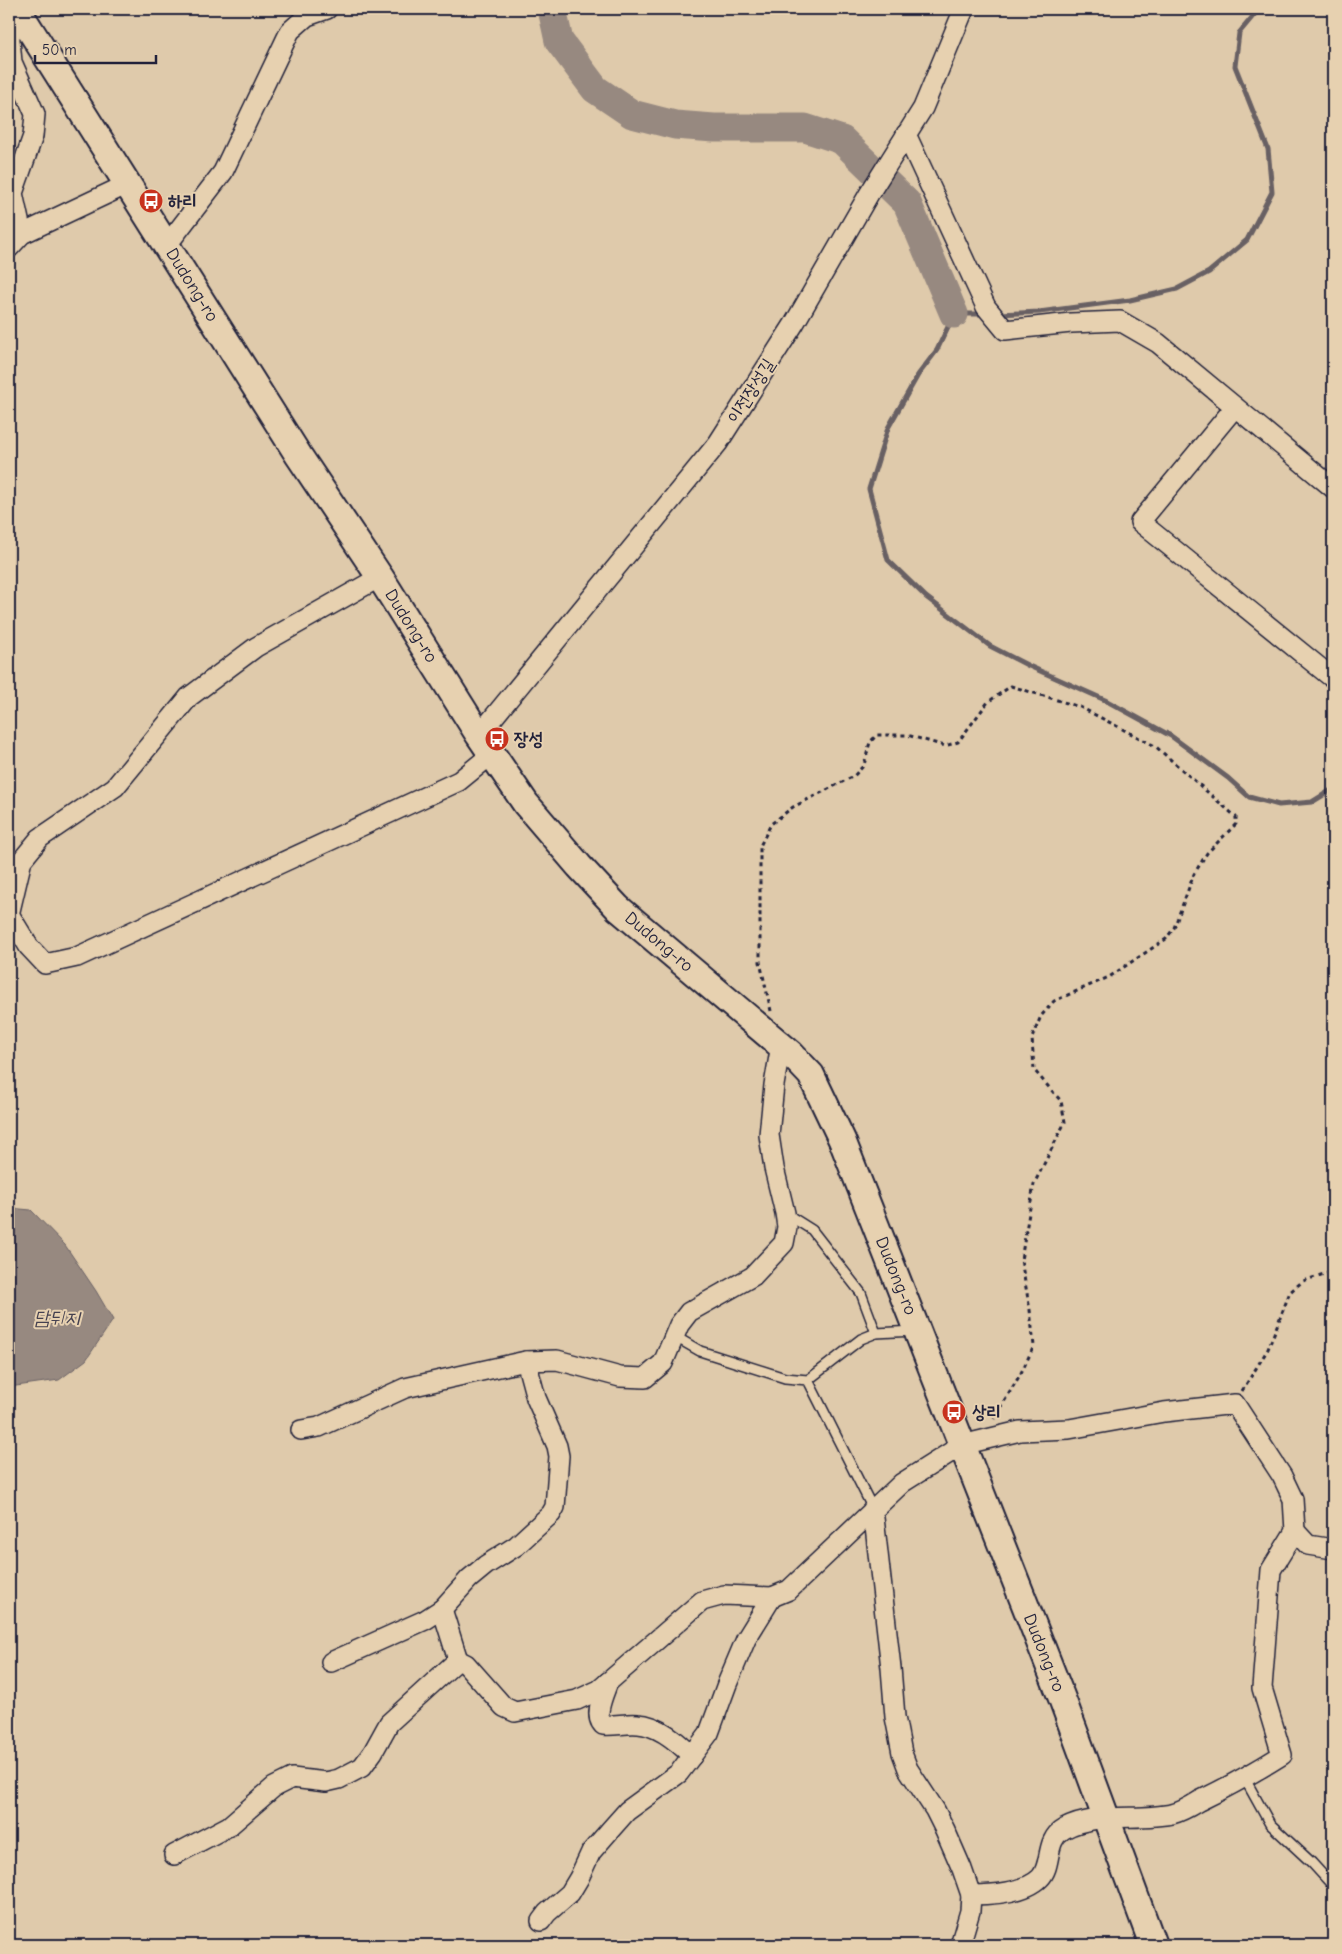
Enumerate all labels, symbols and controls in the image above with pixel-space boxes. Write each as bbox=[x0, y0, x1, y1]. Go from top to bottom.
scale bar bbox=[35, 32, 156, 64]
text: 50 m bbox=[42, 41, 77, 59]
bus stop icon: 하리 bbox=[138, 188, 164, 214]
place label: 하리 bbox=[168, 191, 197, 212]
street label: Dudong-ro bbox=[161, 244, 223, 326]
street label: 이전장성길 bbox=[723, 354, 779, 427]
street label: Dudong-ro bbox=[380, 585, 442, 667]
bus stop icon: 장성 bbox=[484, 726, 510, 752]
place label: 장성 bbox=[513, 729, 543, 750]
street label: Dudong-ro bbox=[621, 907, 697, 977]
street label: Dudong-ro bbox=[871, 1234, 921, 1318]
water label: 담뒤지 bbox=[34, 1307, 82, 1329]
bus stop icon: 상리 bbox=[941, 1399, 967, 1425]
place label: 상리 bbox=[972, 1402, 1001, 1423]
street label: Dudong-ro bbox=[1019, 1611, 1069, 1695]

